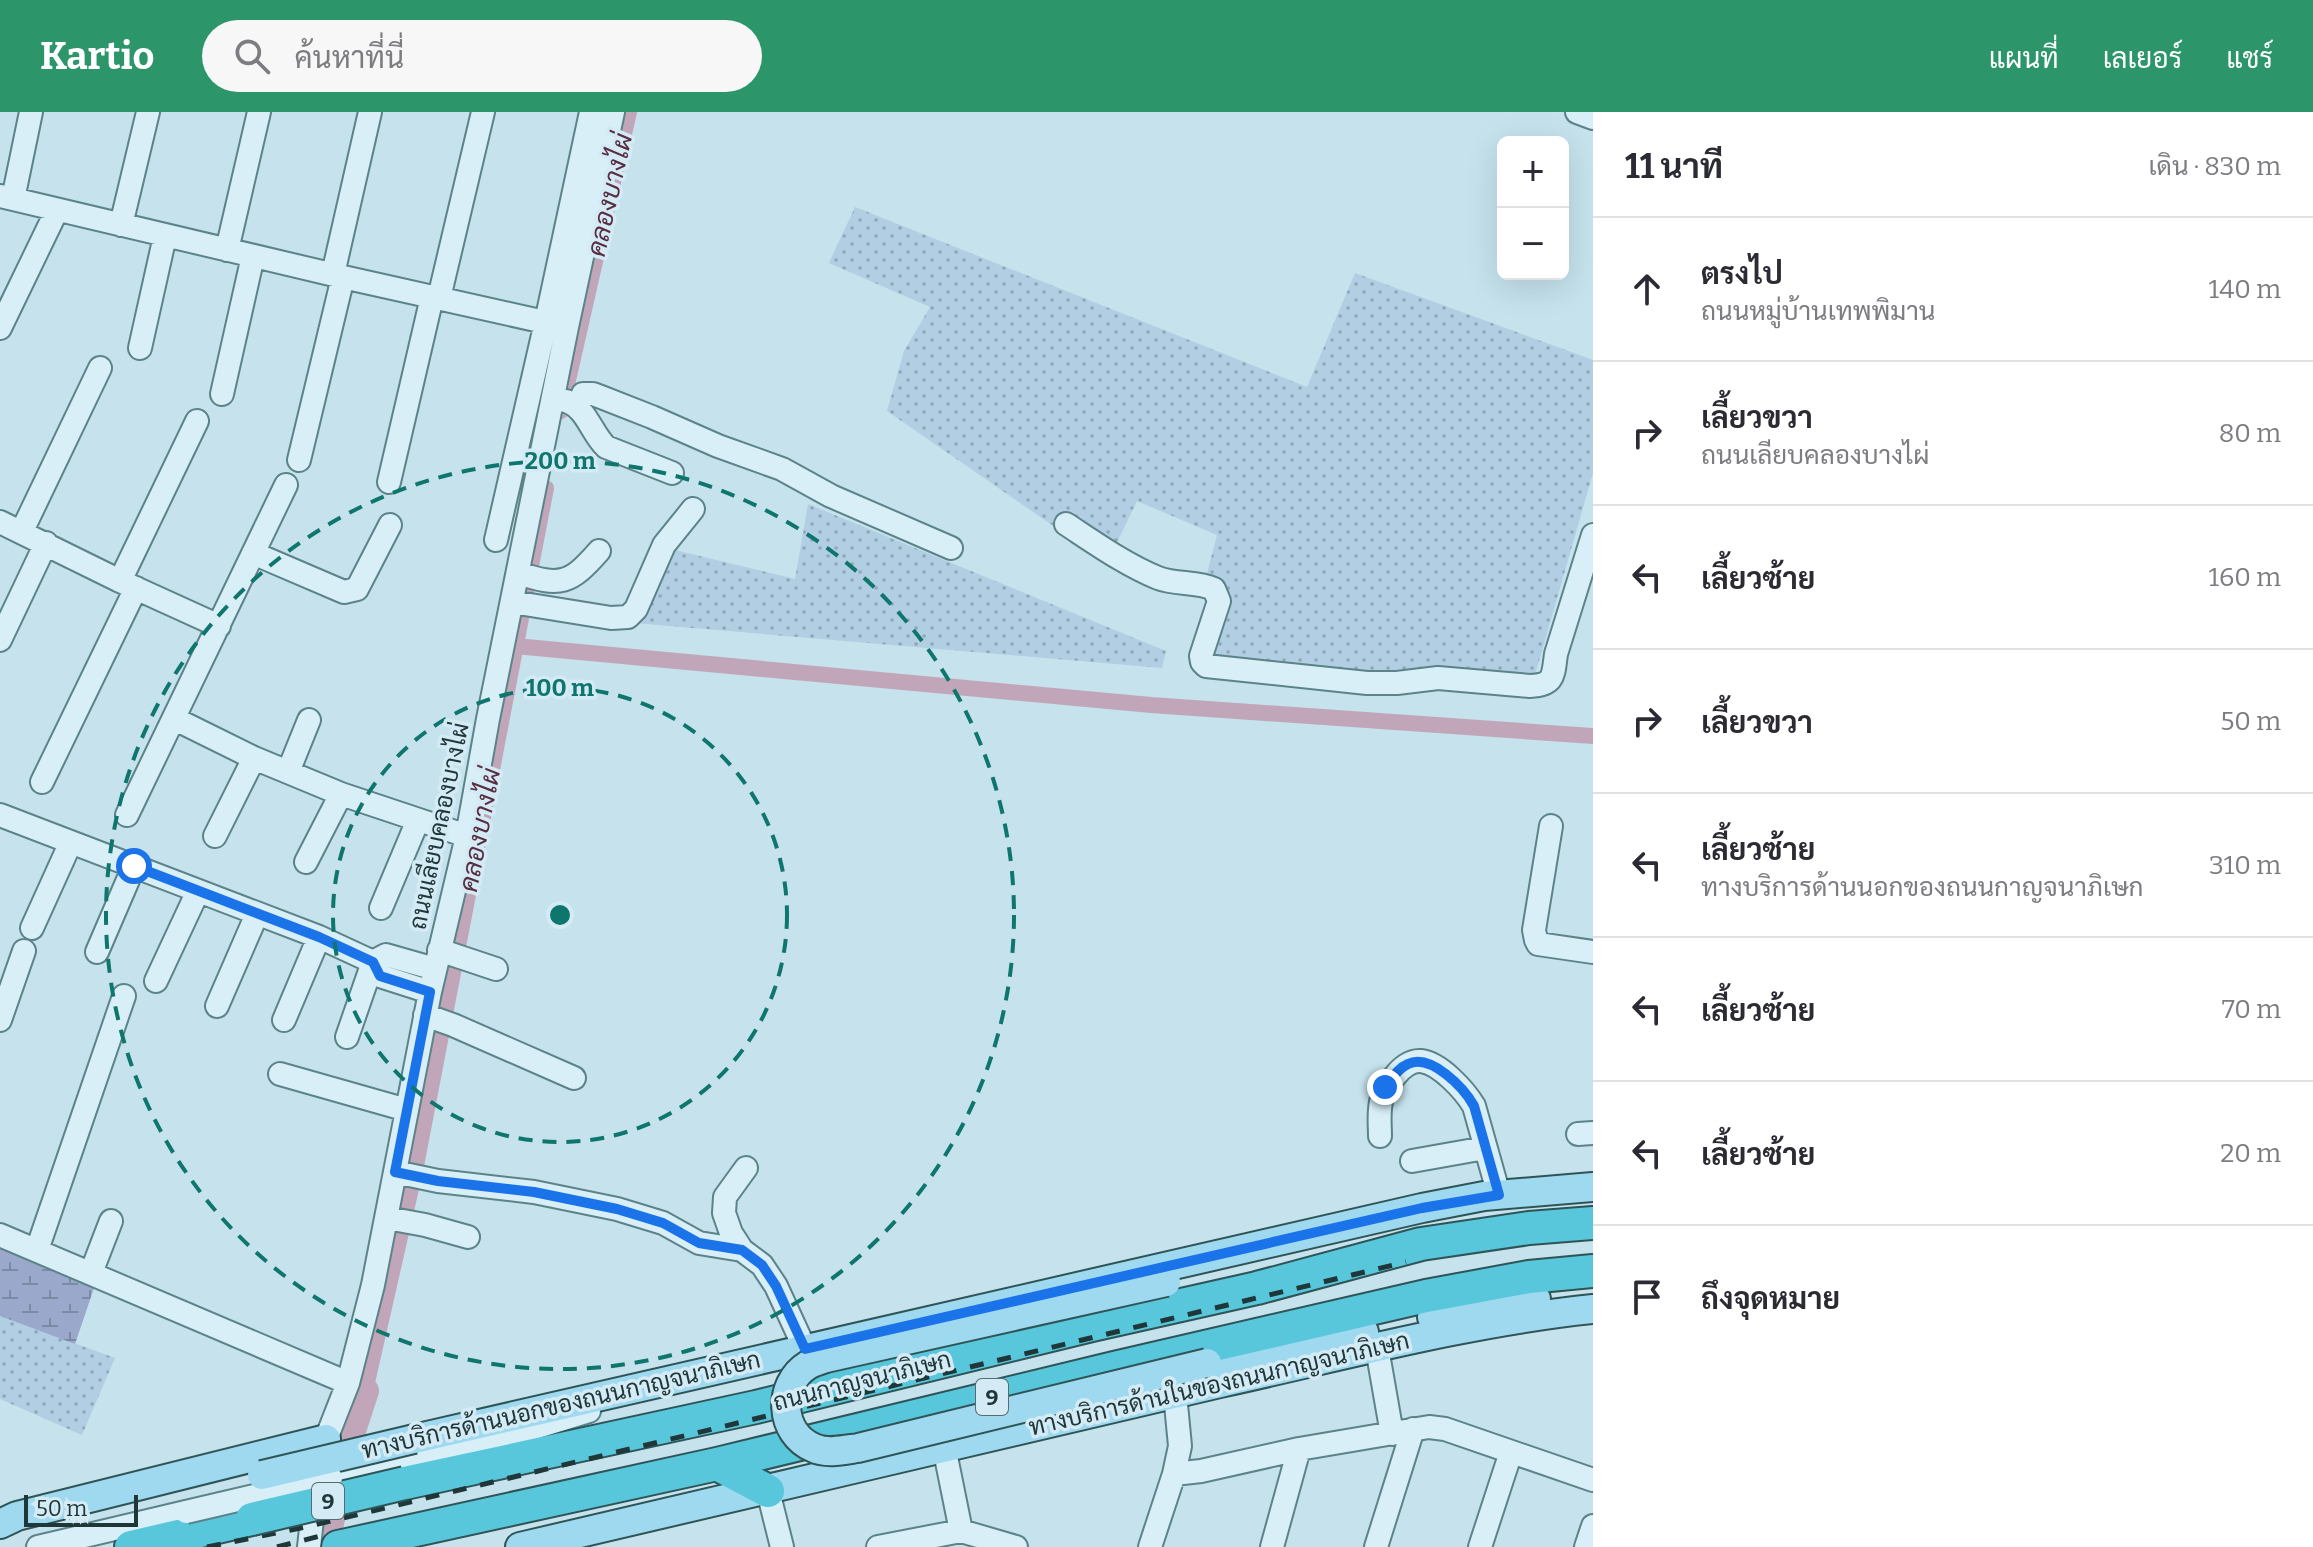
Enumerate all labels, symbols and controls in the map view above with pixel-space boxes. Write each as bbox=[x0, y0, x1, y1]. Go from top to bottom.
search box bbox=[202, 20, 762, 92]
text: Kartio bbox=[40, 33, 154, 79]
icon: search bbox=[230, 34, 274, 78]
text: ค้นหาที่นี่ bbox=[294, 40, 404, 76]
text: แผนที่ bbox=[1989, 42, 2059, 75]
text: เลเยอร์ bbox=[2103, 42, 2182, 75]
text: แชร์ bbox=[2226, 42, 2273, 75]
water label: คลองบางไผ่ bbox=[580, 128, 640, 260]
map controls bbox=[1497, 136, 1569, 280]
button: + bbox=[1497, 136, 1569, 208]
text: 11 นาที bbox=[1625, 146, 1723, 187]
text: เดิน · 830 m bbox=[2148, 151, 2281, 182]
button: − bbox=[1497, 208, 1569, 280]
text: ตรงไป bbox=[1701, 256, 1783, 292]
icon: ahead bbox=[1625, 267, 1669, 311]
text: 140 m bbox=[2209, 274, 2281, 305]
text: ถนนหมู่บ้านเทพพิมาน bbox=[1701, 296, 1935, 327]
text: เลี้ยวขวา bbox=[1701, 400, 1813, 436]
icon: right bbox=[1625, 411, 1669, 455]
text: 80 m bbox=[2219, 418, 2281, 449]
text: ถนนเลียบคลองบางไผ่ bbox=[1701, 440, 1929, 471]
text: 200 m bbox=[524, 447, 596, 475]
icon: left bbox=[1625, 555, 1669, 599]
text: เลี้ยวซ้าย bbox=[1701, 561, 1815, 597]
text: 160 m bbox=[2209, 562, 2281, 593]
text: 100 m bbox=[526, 674, 594, 702]
icon: right bbox=[1625, 699, 1669, 743]
text: เลี้ยวขวา bbox=[1701, 705, 1813, 741]
text: 50 m bbox=[2220, 706, 2281, 737]
street label: ถนนเลียบคลองบางไผ่ bbox=[401, 720, 475, 932]
water label: คลองบางไผ่ bbox=[452, 763, 508, 894]
text: เลี้ยวซ้าย bbox=[1701, 832, 1815, 868]
icon: left bbox=[1625, 843, 1669, 887]
route start bbox=[116, 848, 152, 884]
text: 310 m bbox=[2209, 850, 2281, 881]
text: ทางบริการด้านนอกของถนนกาญจนาภิเษก bbox=[1701, 872, 2144, 903]
centre of rings bbox=[546, 901, 574, 929]
icon: left bbox=[1625, 987, 1669, 1031]
text: เลี้ยวซ้าย bbox=[1701, 993, 1815, 1029]
text: 70 m bbox=[2222, 994, 2281, 1025]
route end bbox=[1367, 1069, 1403, 1105]
icon: left bbox=[1625, 1131, 1669, 1175]
text: เลี้ยวซ้าย bbox=[1701, 1137, 1815, 1173]
text: 20 m bbox=[2220, 1138, 2281, 1169]
icon: arrive bbox=[1625, 1275, 1669, 1319]
text: ถึงจุดหมาย bbox=[1701, 1281, 1840, 1317]
street label: ทางบริการด้านในของถนนกาญจนาภิเษก bbox=[1026, 1325, 1412, 1441]
street label: ทางบริการด้านนอกของถนนกาญจนาภิเษก bbox=[359, 1344, 763, 1465]
street label: ถนนกาญจนาภิเษก bbox=[770, 1345, 954, 1417]
road number: 9 bbox=[976, 1379, 1008, 1415]
road number: 9 bbox=[312, 1483, 344, 1519]
scale bar bbox=[24, 1491, 138, 1527]
text: 50 m bbox=[36, 1495, 87, 1522]

